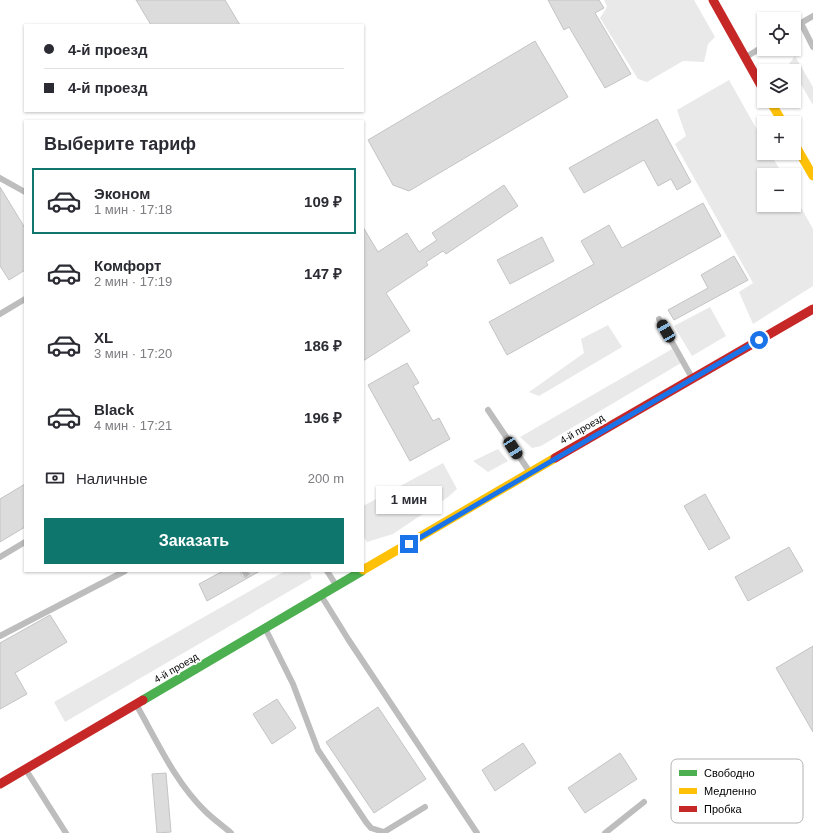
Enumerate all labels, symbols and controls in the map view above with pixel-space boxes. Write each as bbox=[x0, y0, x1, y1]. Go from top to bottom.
map controls bbox=[757, 12, 801, 212]
button: locate bbox=[757, 12, 801, 56]
text: 4-й проезд bbox=[68, 41, 147, 58]
button: layers bbox=[757, 64, 801, 108]
text: 4-й проезд bbox=[68, 79, 147, 96]
button: + bbox=[757, 116, 801, 160]
text: Выберите тариф bbox=[44, 134, 196, 154]
button: − bbox=[757, 168, 801, 212]
icon: car bbox=[46, 183, 82, 219]
text: Эконом bbox=[94, 185, 150, 202]
text: 109 ₽ bbox=[304, 193, 342, 210]
text: 1 мин · 17:18 bbox=[94, 202, 172, 217]
icon: car bbox=[46, 255, 82, 291]
text: Комфорт bbox=[94, 257, 161, 274]
text: 147 ₽ bbox=[304, 265, 342, 282]
text: 2 мин · 17:19 bbox=[94, 274, 172, 289]
car bbox=[655, 318, 677, 344]
icon: car bbox=[46, 327, 82, 363]
text: XL bbox=[94, 329, 113, 346]
route start bbox=[750, 331, 768, 349]
text: 186 ₽ bbox=[304, 337, 342, 354]
text: 3 мин · 17:20 bbox=[94, 346, 172, 361]
icon: car bbox=[46, 399, 82, 435]
text: Black bbox=[94, 401, 134, 418]
text: 196 ₽ bbox=[304, 409, 342, 426]
street label: 4-й проезд bbox=[558, 412, 606, 446]
text: 4 мин · 17:21 bbox=[94, 418, 172, 433]
car bbox=[501, 435, 525, 461]
icon: cash bbox=[44, 467, 66, 489]
text: Наличные bbox=[76, 470, 148, 487]
text: 200 m bbox=[308, 471, 344, 486]
callout: 1 мин bbox=[376, 486, 442, 514]
text: 1 мин bbox=[391, 492, 427, 507]
button: Заказать bbox=[44, 518, 344, 564]
route end bbox=[400, 535, 418, 553]
street label: 4-й проезд bbox=[152, 651, 200, 685]
legend bbox=[671, 759, 803, 823]
text: Свободно bbox=[704, 767, 755, 779]
text: Медленно bbox=[704, 785, 756, 797]
text: Пробка bbox=[704, 803, 742, 815]

